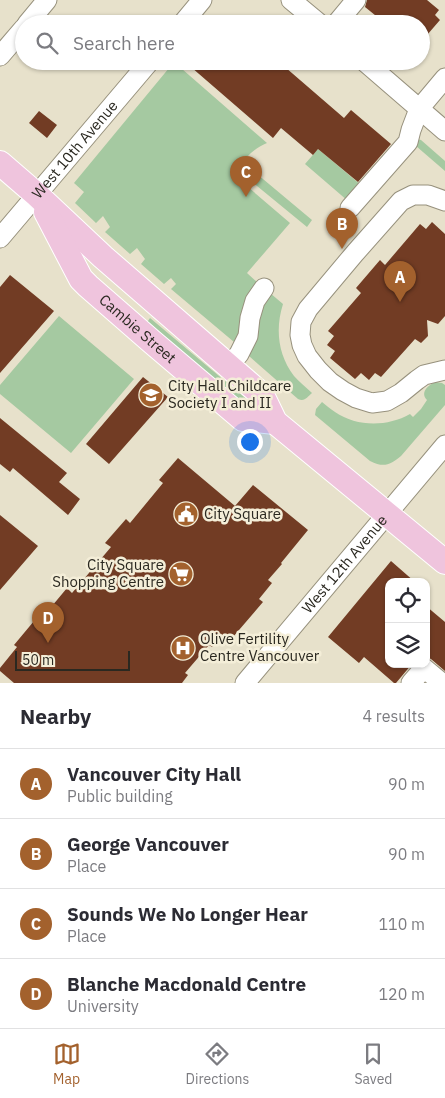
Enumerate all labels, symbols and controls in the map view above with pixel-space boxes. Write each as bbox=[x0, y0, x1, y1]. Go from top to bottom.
search box bbox=[15, 15, 430, 70]
icon: search bbox=[33, 29, 61, 57]
text: Search here bbox=[73, 31, 175, 55]
street label: West 10th Avenue bbox=[28, 96, 122, 202]
pin: C bbox=[230, 156, 262, 197]
pin: B bbox=[326, 208, 358, 249]
pin: A bbox=[384, 261, 416, 302]
street label: Cambie Street bbox=[95, 290, 180, 367]
place label: City Hall Childcare Society I and II bbox=[168, 376, 291, 412]
school or university icon: City Hall Childcare Society I and II bbox=[138, 382, 164, 408]
your location bbox=[237, 429, 263, 455]
public building icon: City Square bbox=[173, 501, 199, 527]
place label: City Square bbox=[204, 504, 281, 523]
street label: West 12th Avenue bbox=[298, 511, 391, 617]
place label: City Square Shopping Centre bbox=[52, 555, 164, 591]
supermarket icon: City Square Shopping Centre bbox=[168, 561, 194, 587]
map controls bbox=[385, 578, 430, 668]
button: locate bbox=[385, 578, 430, 623]
pin: D bbox=[32, 602, 64, 643]
button: layers bbox=[385, 623, 430, 668]
place label: Olive Fertility Centre Vancouver bbox=[200, 629, 320, 665]
hospital icon: Olive Fertility Centre Vancouver bbox=[170, 635, 196, 661]
scale bar bbox=[15, 648, 130, 671]
text: 50 m bbox=[22, 651, 54, 669]
text: Nearby bbox=[20, 702, 91, 730]
text: 4 results bbox=[362, 706, 425, 726]
text: Vancouver City Hall bbox=[67, 762, 241, 786]
text: A bbox=[31, 774, 41, 794]
text: 90 m bbox=[388, 774, 425, 794]
text: Public building bbox=[67, 786, 173, 806]
text: George Vancouver bbox=[67, 832, 229, 856]
text: B bbox=[31, 844, 41, 864]
text: 90 m bbox=[388, 844, 425, 864]
text: Place bbox=[67, 856, 106, 876]
text: Sounds We No Longer Hear bbox=[67, 902, 308, 926]
text: C bbox=[31, 914, 41, 934]
text: 110 m bbox=[378, 914, 425, 934]
text: Place bbox=[67, 926, 106, 946]
text: Blanche Macdonald Centre bbox=[67, 972, 306, 996]
text: D bbox=[30, 984, 42, 1004]
text: 120 m bbox=[378, 984, 425, 1004]
text: University bbox=[67, 996, 139, 1016]
tab: Map bbox=[53, 1040, 81, 1088]
tab: Directions bbox=[186, 1040, 249, 1088]
tab: Saved bbox=[354, 1040, 392, 1088]

